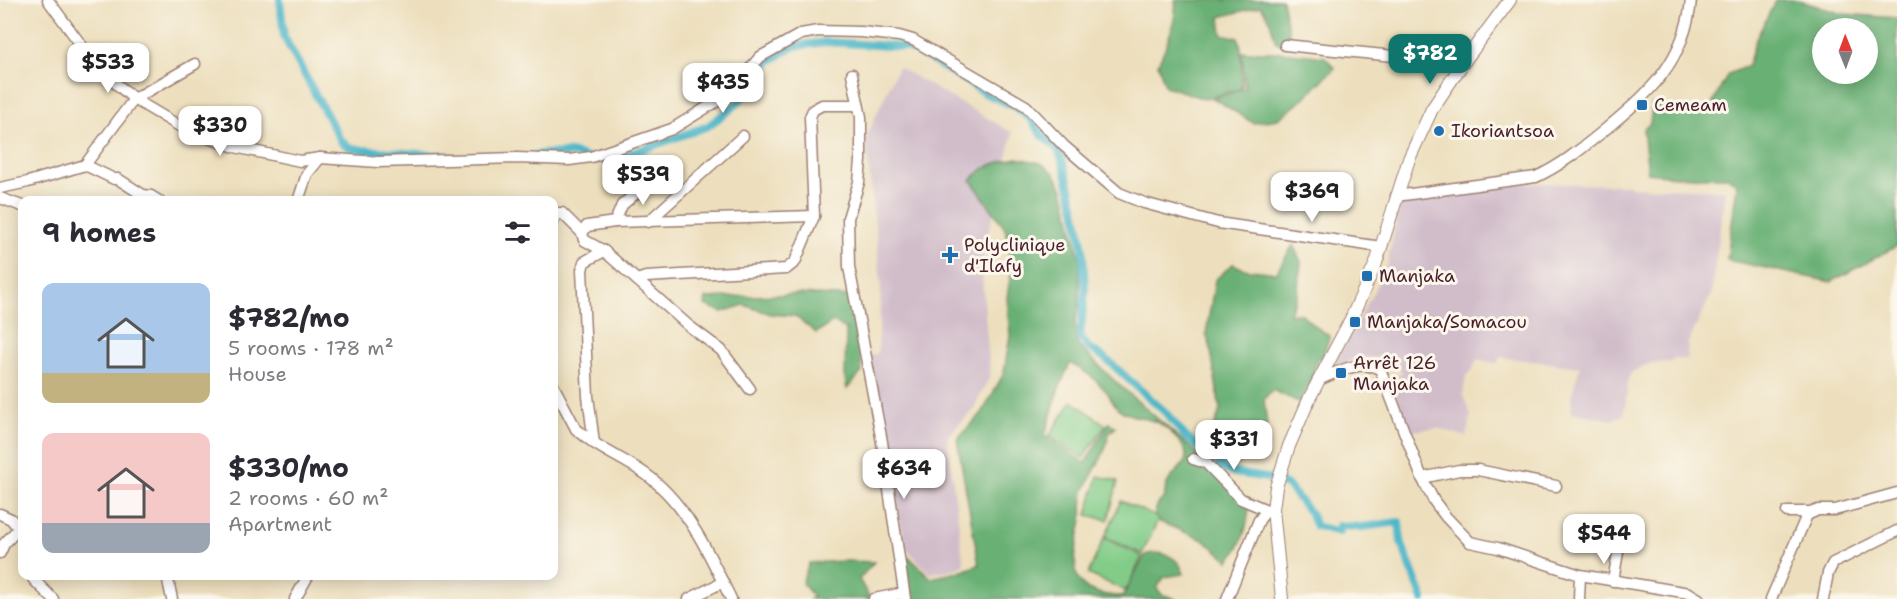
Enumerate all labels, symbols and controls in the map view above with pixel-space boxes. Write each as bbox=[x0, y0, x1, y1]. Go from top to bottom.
north arrow bbox=[1812, 18, 1878, 84]
map controls bbox=[1812, 18, 1878, 84]
pin: $782 bbox=[1394, 34, 1466, 85]
text: $782 bbox=[1403, 40, 1457, 66]
pin: $533 bbox=[72, 43, 144, 94]
text: $533 bbox=[81, 49, 135, 75]
pin: $435 bbox=[687, 63, 759, 114]
text: $435 bbox=[697, 69, 749, 95]
place label: Cemeam bbox=[1654, 93, 1727, 117]
marker: Cemeam bbox=[1635, 98, 1649, 112]
pin: $330 bbox=[184, 106, 256, 157]
text: $330 bbox=[192, 112, 248, 138]
place label: Ikoriantsoa bbox=[1451, 119, 1554, 143]
marker: Ikoriantsoa bbox=[1432, 124, 1446, 138]
pin: $539 bbox=[607, 155, 679, 206]
text: $539 bbox=[616, 161, 670, 187]
pin: $369 bbox=[1276, 172, 1348, 223]
text: $369 bbox=[1285, 178, 1339, 204]
text: 9 homes bbox=[42, 215, 156, 250]
icon: filters bbox=[501, 216, 534, 249]
place label: Polyclinique d'Ilafy bbox=[964, 233, 1065, 278]
marker: Polyclinique d'Ilafy bbox=[941, 246, 959, 264]
place label: Manjaka bbox=[1379, 264, 1455, 288]
marker: Manjaka bbox=[1360, 269, 1374, 283]
text: $782/mo bbox=[228, 300, 350, 335]
icon: home bbox=[90, 307, 162, 379]
place label: Manjaka/Somacou bbox=[1367, 310, 1527, 334]
marker: Manjaka/Somacou bbox=[1348, 315, 1362, 329]
text: 5 rooms · 178 m² bbox=[228, 335, 394, 361]
place label: Arrêt 126 Manjaka bbox=[1353, 351, 1436, 396]
text: House bbox=[228, 361, 287, 387]
marker: Arrêt 126 Manjaka bbox=[1334, 366, 1348, 380]
pin: $331 bbox=[1198, 420, 1270, 471]
text: $331 bbox=[1209, 426, 1259, 452]
pin: $634 bbox=[868, 449, 940, 500]
text: $330/mo bbox=[228, 450, 349, 485]
text: $634 bbox=[877, 455, 931, 481]
icon: home bbox=[90, 457, 162, 529]
text: 2 rooms · 60 m² bbox=[228, 485, 388, 511]
text: Apartment bbox=[228, 511, 332, 537]
pin: $544 bbox=[1568, 514, 1640, 565]
text: $544 bbox=[1577, 520, 1631, 546]

